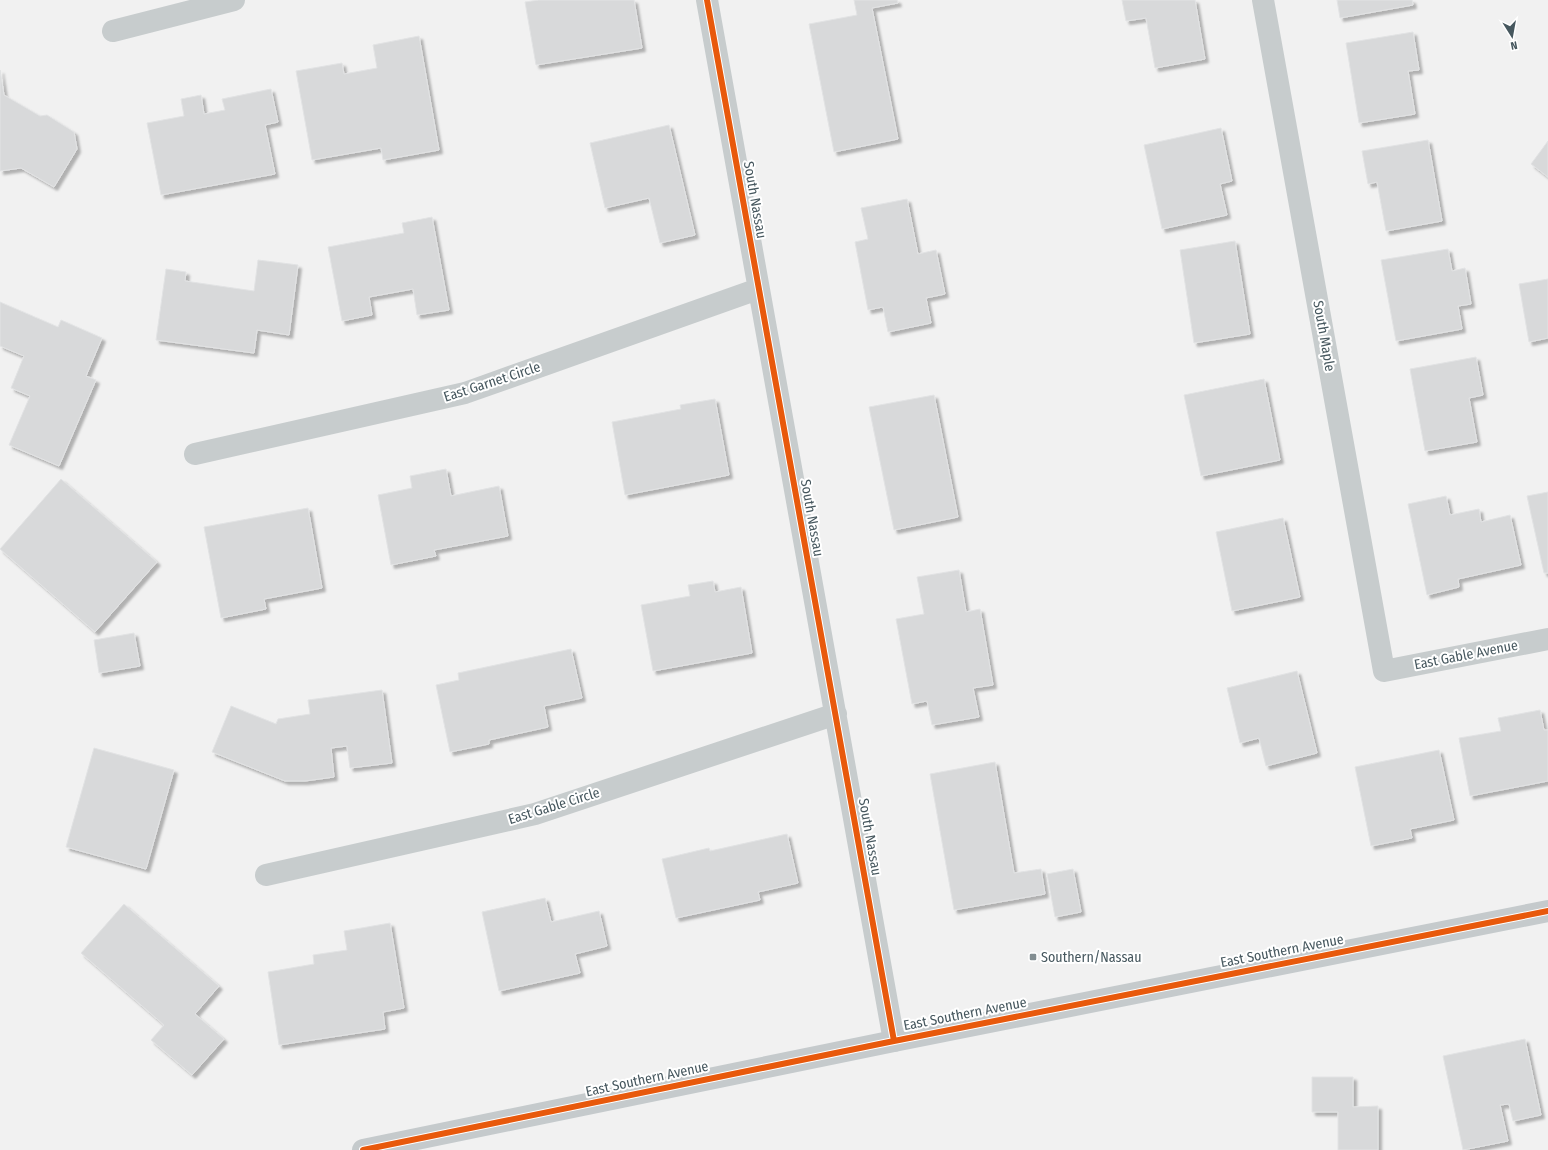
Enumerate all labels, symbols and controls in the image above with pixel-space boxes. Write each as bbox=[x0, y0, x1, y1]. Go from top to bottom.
north arrow bbox=[1492, 16, 1532, 56]
text: N bbox=[1509, 38, 1518, 52]
street label: South Nassau bbox=[740, 160, 770, 240]
street label: South Maple bbox=[1309, 299, 1339, 373]
street label: East Garnet Circle bbox=[442, 358, 543, 406]
street label: South Nassau bbox=[797, 478, 827, 558]
street label: East Gable Avenue bbox=[1413, 637, 1519, 673]
street label: East Gable Circle bbox=[506, 784, 602, 828]
street label: South Nassau bbox=[855, 797, 885, 877]
street label: East Southern Avenue bbox=[1219, 931, 1345, 971]
place label: Southern/Nassau bbox=[1041, 949, 1141, 966]
marker: Southern/Nassau bbox=[1028, 952, 1038, 962]
street label: East Southern Avenue bbox=[902, 994, 1028, 1034]
street label: East Southern Avenue bbox=[584, 1058, 710, 1100]

